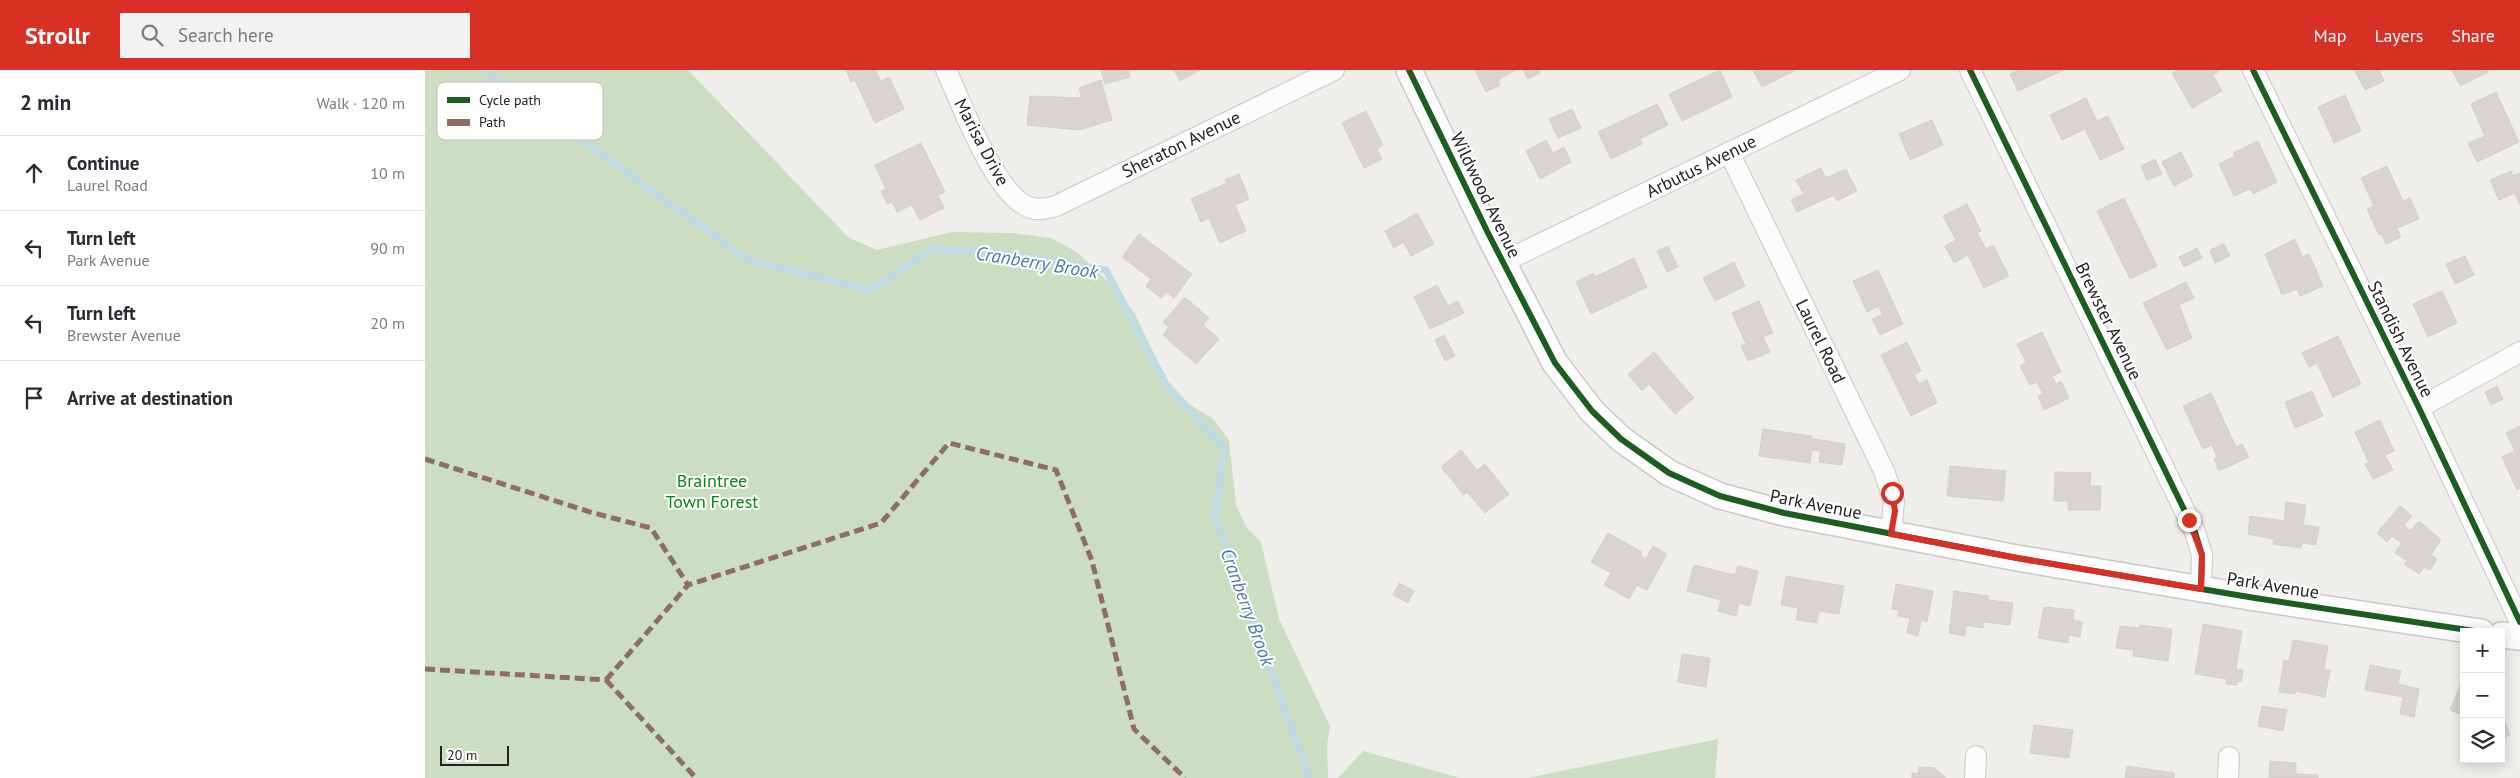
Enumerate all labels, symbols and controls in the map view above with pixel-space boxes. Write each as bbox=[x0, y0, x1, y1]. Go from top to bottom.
search box bbox=[120, 13, 470, 58]
text: Strollr bbox=[25, 20, 90, 51]
icon: search bbox=[138, 21, 166, 49]
text: Search here bbox=[178, 23, 274, 47]
text: Map bbox=[2314, 24, 2346, 47]
text: Layers bbox=[2374, 24, 2423, 47]
text: Share bbox=[2451, 24, 2495, 47]
legend bbox=[437, 82, 603, 140]
text: 2 min bbox=[20, 89, 71, 116]
text: Cycle path bbox=[479, 91, 541, 109]
text: Walk · 120 m bbox=[316, 93, 405, 113]
street label: Marisa Drive bbox=[949, 94, 1015, 190]
street label: Sheraton Avenue bbox=[1118, 105, 1244, 183]
text: Path bbox=[479, 113, 506, 131]
street label: Wildwood Avenue bbox=[1446, 128, 1526, 262]
street label: Arbutus Avenue bbox=[1642, 129, 1760, 203]
text: Continue bbox=[67, 151, 139, 175]
icon: ahead bbox=[20, 159, 48, 187]
text: 10 m bbox=[370, 163, 405, 183]
text: Laurel Road bbox=[67, 175, 148, 195]
text: Turn left bbox=[67, 226, 136, 250]
icon: left bbox=[20, 234, 48, 262]
text: 90 m bbox=[370, 238, 405, 258]
water label: Cranberry Brook bbox=[974, 240, 1101, 284]
text: Park Avenue bbox=[67, 250, 150, 270]
street label: Brewster Avenue bbox=[2071, 258, 2147, 384]
street label: Standish Avenue bbox=[2363, 277, 2439, 401]
street label: Laurel Road bbox=[1791, 295, 1851, 387]
text: Turn left bbox=[67, 301, 136, 325]
icon: left bbox=[20, 309, 48, 337]
text: 20 m bbox=[370, 313, 405, 333]
text: Brewster Avenue bbox=[67, 325, 181, 345]
icon: arrive bbox=[20, 384, 48, 412]
text: Arrive at destination bbox=[67, 386, 233, 410]
park label: Braintree Town Forest bbox=[666, 469, 758, 513]
route start bbox=[1881, 482, 1904, 505]
street label: Park Avenue bbox=[1768, 484, 1864, 524]
route end bbox=[2178, 509, 2201, 532]
water label: Cranberry Brook bbox=[1216, 545, 1281, 670]
street label: Park Avenue bbox=[2225, 566, 2321, 604]
map controls bbox=[2460, 628, 2505, 763]
button: + bbox=[2460, 628, 2505, 673]
button: − bbox=[2460, 673, 2505, 718]
button: layers bbox=[2460, 718, 2505, 763]
scale bar bbox=[440, 743, 509, 766]
text: 20 m bbox=[447, 746, 477, 764]

